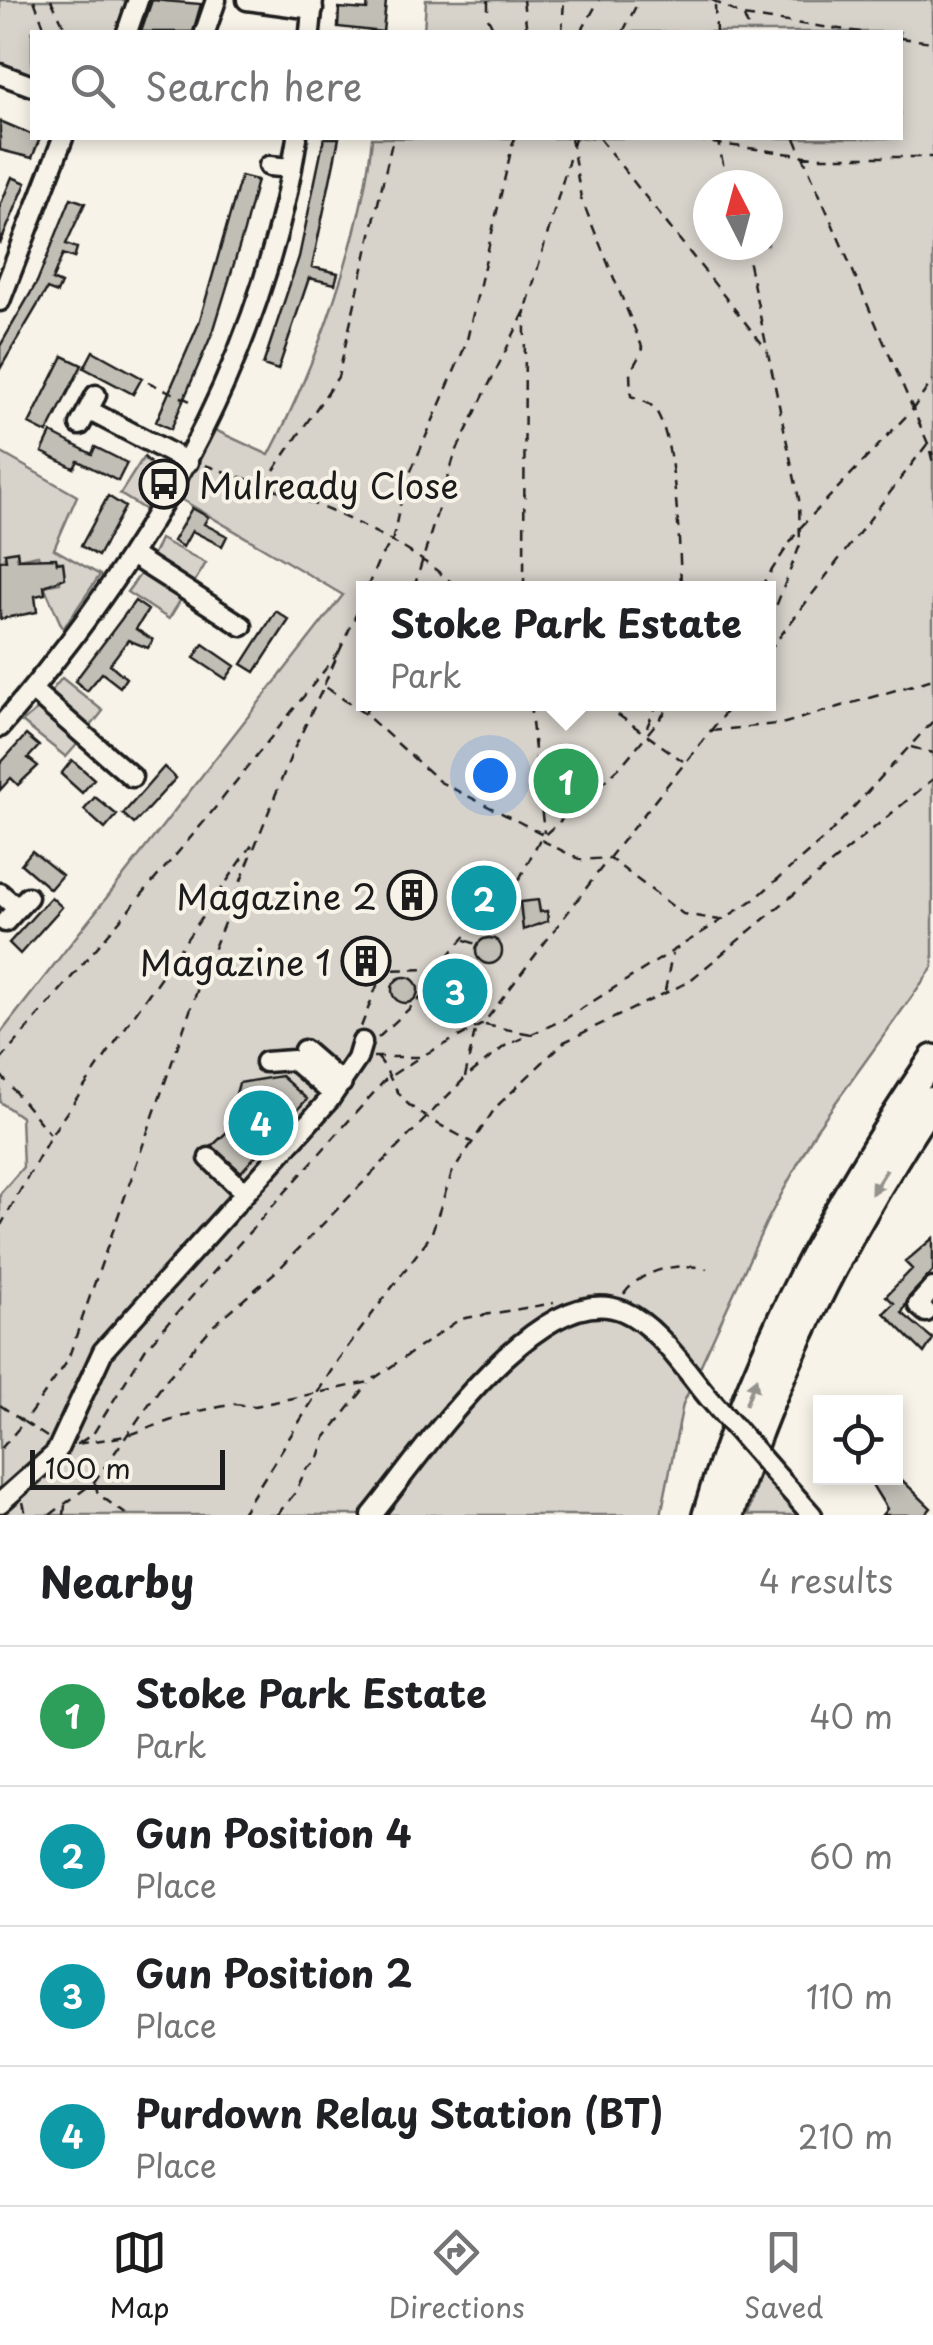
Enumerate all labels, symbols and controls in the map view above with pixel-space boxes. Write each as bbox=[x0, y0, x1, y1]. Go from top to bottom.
search box bbox=[30, 30, 903, 140]
text: Search here bbox=[145, 57, 362, 114]
icon: search bbox=[65, 58, 120, 113]
north arrow bbox=[693, 170, 783, 260]
bus stop icon: Mulready Close bbox=[138, 458, 190, 510]
place label: Mulready Close bbox=[199, 458, 459, 511]
popup bbox=[356, 581, 776, 711]
text: Stoke Park Estate bbox=[390, 594, 742, 651]
text: Park bbox=[390, 651, 462, 699]
pin: 1 bbox=[534, 744, 598, 818]
your location bbox=[465, 750, 516, 801]
pin: 2 bbox=[452, 860, 516, 936]
place label: Magazine 2 bbox=[176, 869, 377, 922]
building icon: Magazine 2 bbox=[386, 869, 438, 921]
place label: Magazine 1 bbox=[140, 935, 331, 988]
building icon: Magazine 1 bbox=[340, 935, 392, 987]
pin: 3 bbox=[422, 954, 488, 1028]
pin: 4 bbox=[228, 1086, 294, 1160]
one-way arrow bbox=[871, 1168, 889, 1195]
one-way arrow bbox=[744, 1376, 760, 1406]
map controls bbox=[813, 1395, 903, 1485]
button: locate bbox=[813, 1395, 903, 1485]
scale bar bbox=[30, 1445, 225, 1490]
text: 100 m bbox=[45, 1446, 131, 1489]
text: Nearby bbox=[40, 1549, 194, 1612]
text: 4 results bbox=[759, 1556, 893, 1604]
text: Stoke Park Estate bbox=[135, 1664, 487, 1721]
text: 1 bbox=[65, 1692, 80, 1740]
text: 40 m bbox=[809, 1692, 893, 1740]
text: Park bbox=[135, 1721, 207, 1769]
text: Gun Position 4 bbox=[135, 1804, 412, 1861]
text: 2 bbox=[61, 1832, 84, 1880]
text: 60 m bbox=[809, 1832, 893, 1880]
text: Place bbox=[135, 1861, 217, 1909]
text: Gun Position 2 bbox=[135, 1944, 412, 2001]
text: 3 bbox=[62, 1972, 83, 2020]
text: 110 m bbox=[806, 1972, 893, 2020]
text: Place bbox=[135, 2001, 217, 2049]
text: Purdown Relay Station (BT) bbox=[135, 2084, 663, 2141]
text: 4 bbox=[62, 2112, 83, 2160]
text: 210 m bbox=[798, 2112, 893, 2160]
text: Place bbox=[135, 2141, 217, 2189]
tab: Map bbox=[110, 2225, 169, 2328]
tab: Directions bbox=[389, 2225, 525, 2328]
tab: Saved bbox=[744, 2225, 823, 2328]

